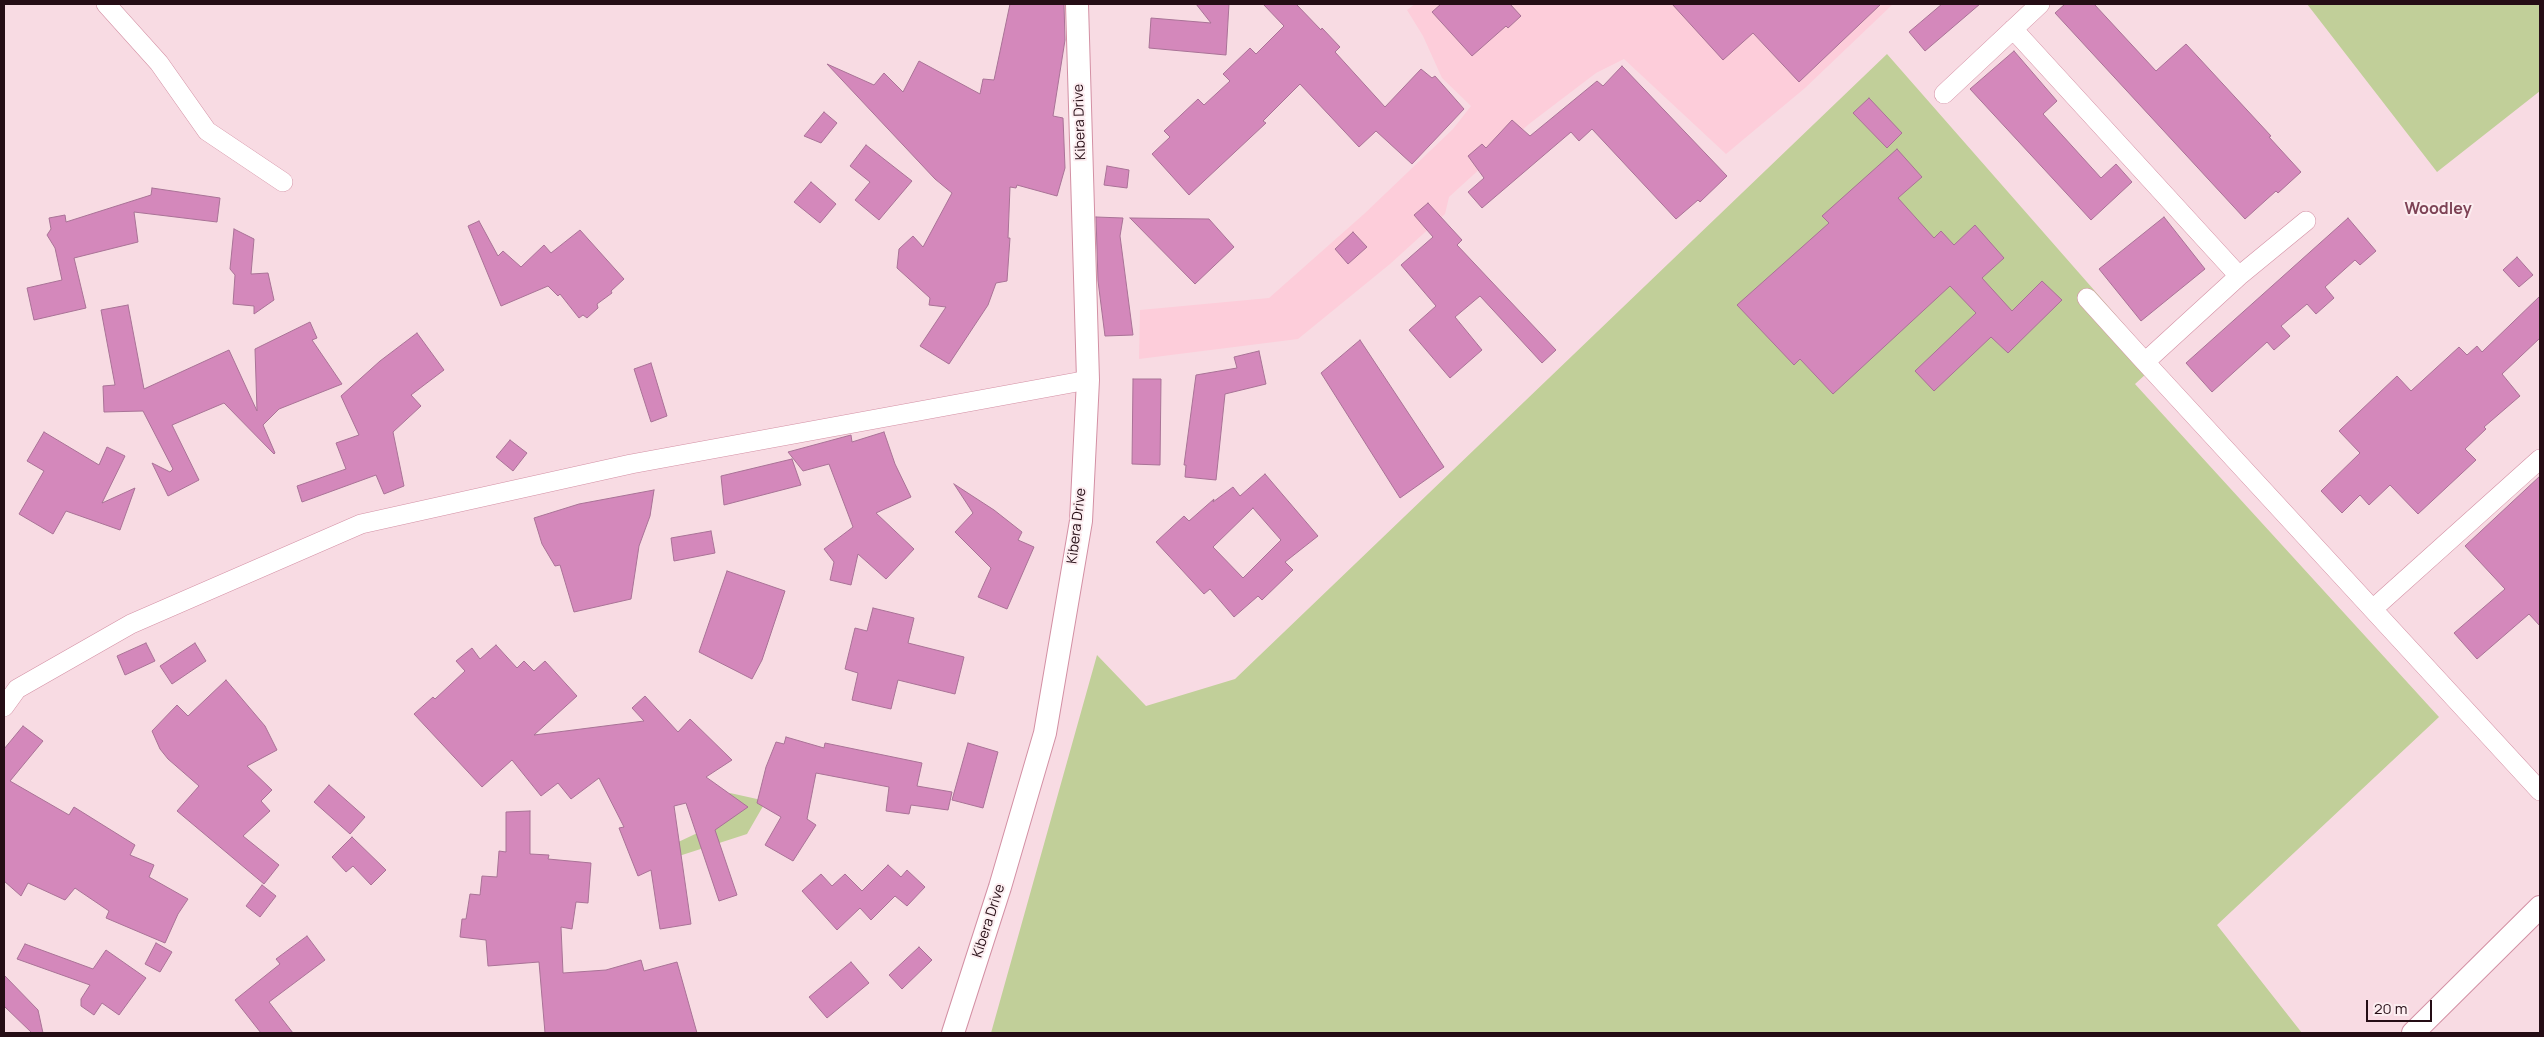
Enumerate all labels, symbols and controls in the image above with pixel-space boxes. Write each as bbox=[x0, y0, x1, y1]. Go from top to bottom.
street label: Kibera Drive bbox=[1070, 84, 1090, 160]
district label: Woodley bbox=[2404, 200, 2472, 220]
street label: Kibera Drive bbox=[1064, 487, 1090, 565]
street label: Kibera Drive bbox=[969, 882, 1009, 960]
scale bar bbox=[2369, 990, 2435, 1022]
text: 20 m bbox=[2374, 998, 2407, 1019]

